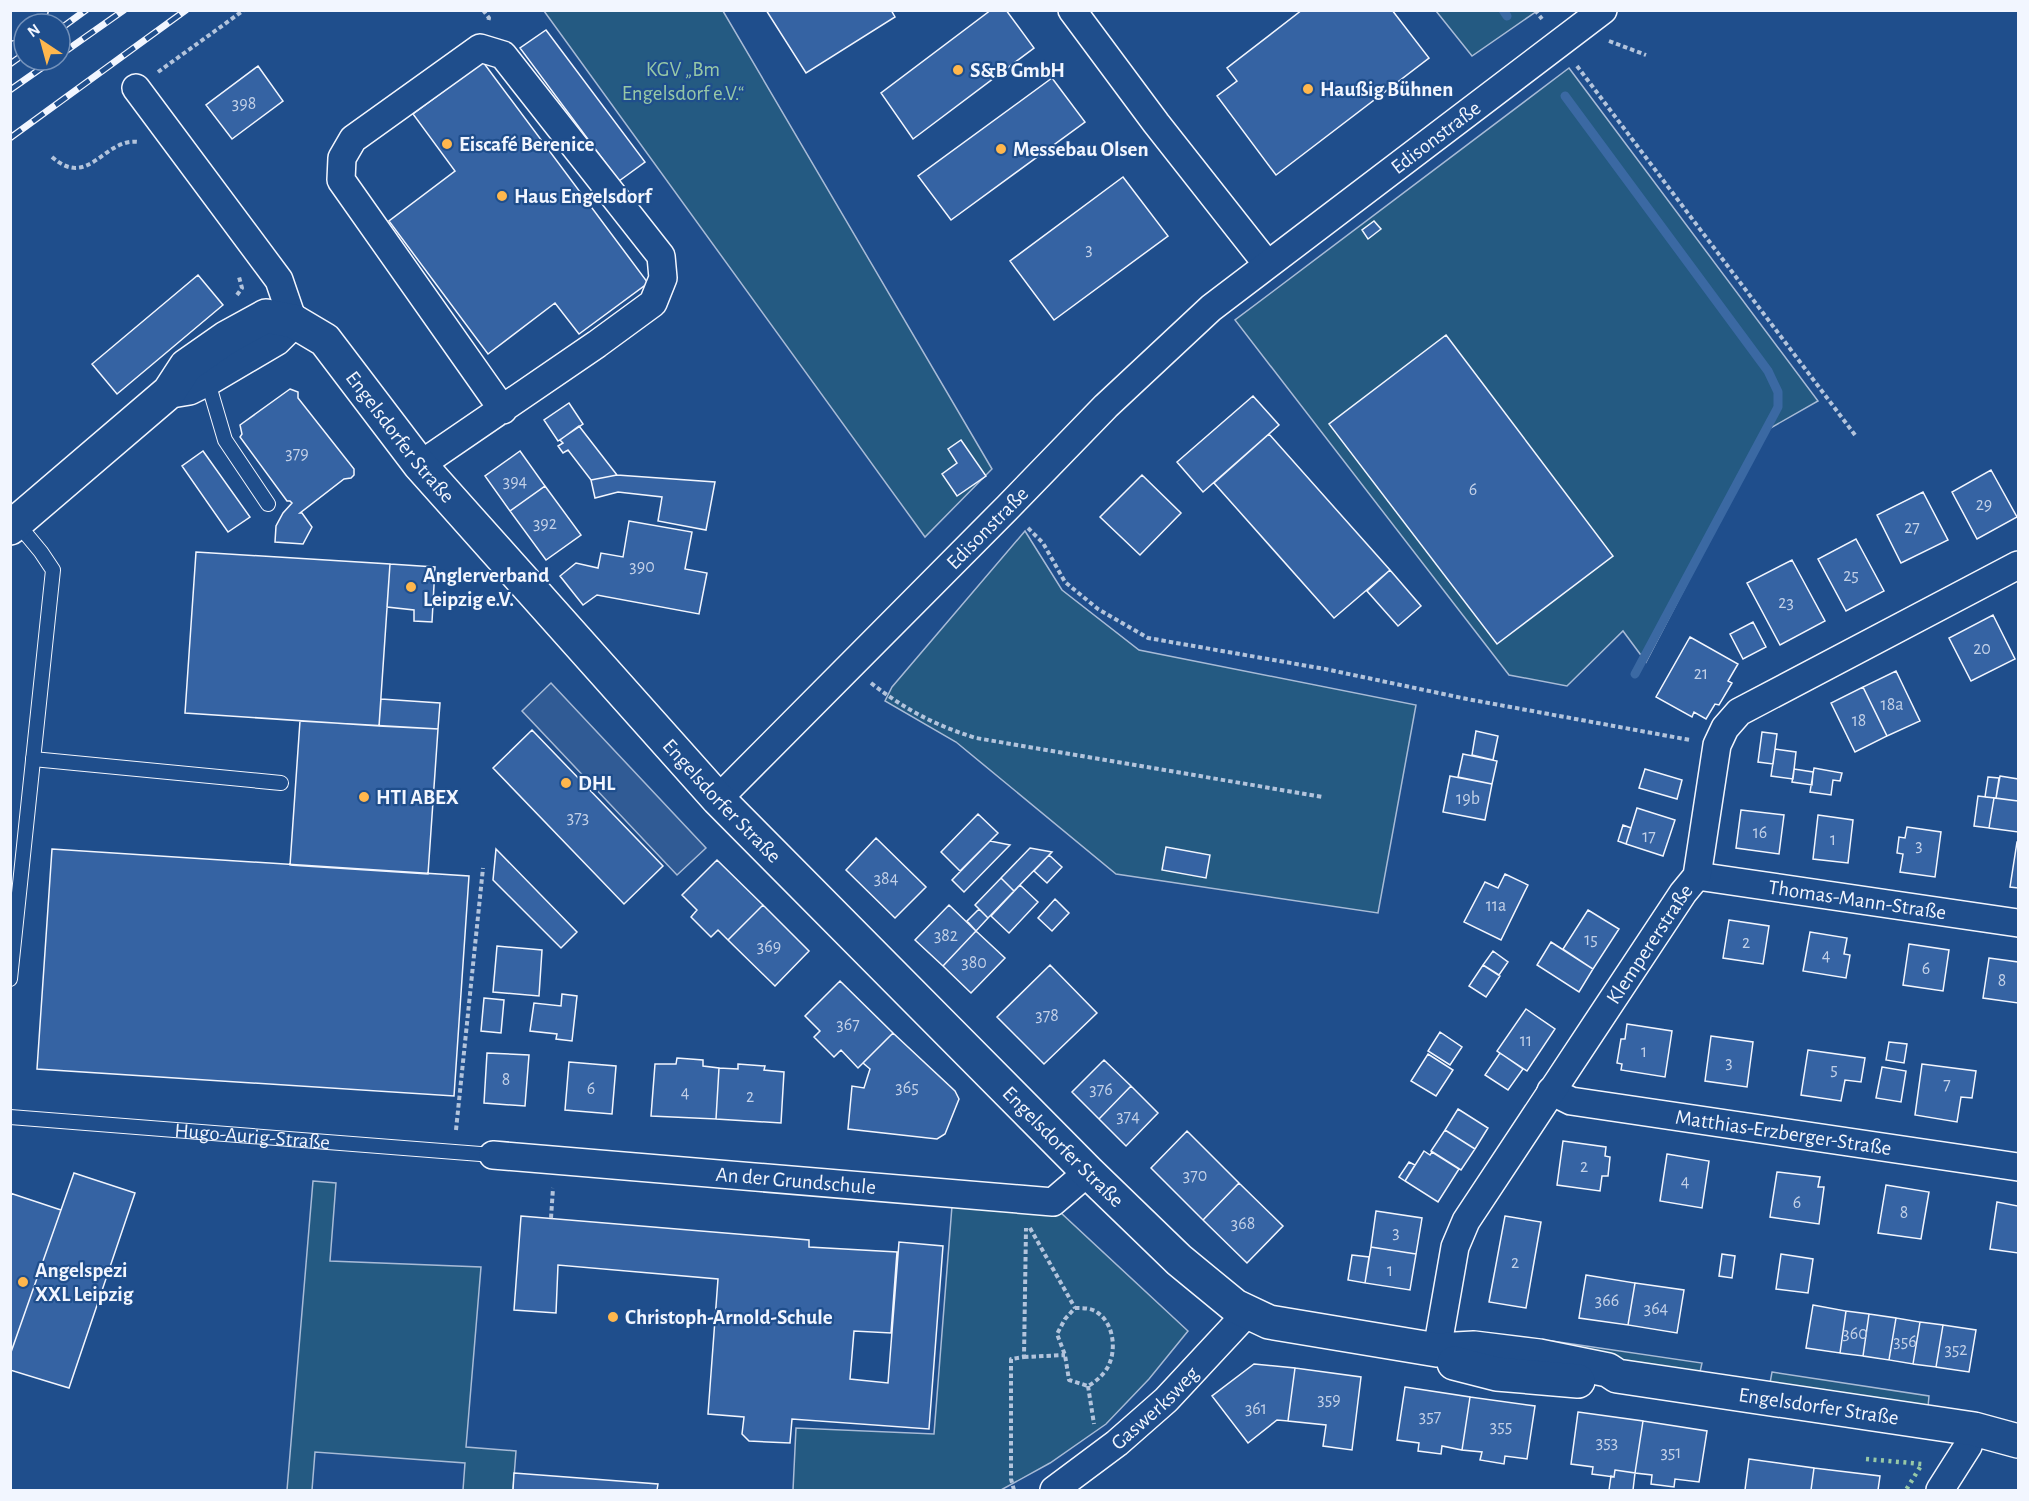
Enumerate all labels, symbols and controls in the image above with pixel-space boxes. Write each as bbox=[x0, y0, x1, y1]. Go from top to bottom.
north arrow bbox=[12, 12, 72, 72]
text: N bbox=[25, 21, 43, 40]
park label: KGV „Bm Engelsdorf e.V.“ bbox=[622, 59, 744, 104]
place label: S&B GmbH bbox=[970, 60, 1065, 81]
marker: S&B GmbH bbox=[951, 63, 965, 77]
place label: Haußig Bühnen bbox=[1320, 79, 1453, 100]
marker: Haußig Bühnen bbox=[1301, 82, 1315, 96]
house number: 398 bbox=[232, 95, 256, 113]
street label: Edisonstraße bbox=[1387, 97, 1485, 178]
place label: Eiscafé Berenice bbox=[459, 134, 595, 155]
marker: Eiscafé Berenice bbox=[440, 137, 454, 151]
place label: Messebau Olsen bbox=[1013, 139, 1149, 160]
marker: Messebau Olsen bbox=[994, 142, 1008, 156]
place label: Haus Engelsdorf bbox=[514, 186, 654, 207]
marker: Haus Engelsdorf bbox=[495, 189, 509, 203]
house number: 3 bbox=[1085, 241, 1093, 259]
street label: Engelsdorfer Straße bbox=[341, 367, 458, 507]
house number: 379 bbox=[285, 445, 309, 463]
house number: 394 bbox=[503, 473, 528, 491]
house number: 6 bbox=[1469, 481, 1477, 499]
street label: Edisonstraße bbox=[943, 483, 1032, 573]
house number: 29 bbox=[1976, 496, 1992, 514]
house number: 392 bbox=[533, 515, 557, 533]
house number: 27 bbox=[1904, 519, 1920, 537]
house number: 390 bbox=[629, 558, 655, 576]
place label: Anglerverband Leipzig e.V. bbox=[423, 565, 549, 610]
house number: 25 bbox=[1843, 567, 1859, 585]
marker: Anglerverband Leipzig e.V. bbox=[404, 580, 418, 594]
house number: 23 bbox=[1778, 594, 1794, 612]
house number: 20 bbox=[1973, 640, 1991, 658]
house number: 21 bbox=[1694, 665, 1708, 683]
house number: 18a bbox=[1880, 696, 1904, 714]
house number: 18 bbox=[1852, 712, 1866, 730]
street label: Engelsdorfer Straße bbox=[659, 735, 785, 867]
place label: DHL bbox=[578, 773, 616, 794]
marker: DHL bbox=[559, 776, 573, 790]
place label: HTI ABEX bbox=[376, 787, 459, 808]
marker: HTI ABEX bbox=[357, 790, 371, 804]
house number: 19b bbox=[1456, 790, 1480, 808]
house number: 373 bbox=[567, 809, 589, 827]
house number: 16 bbox=[1753, 824, 1767, 842]
house number: 17 bbox=[1642, 828, 1656, 846]
house number: 1 bbox=[1830, 831, 1836, 849]
house number: 3 bbox=[1915, 837, 1923, 855]
house number: 384 bbox=[874, 870, 899, 888]
street label: Thomas-Mann-Straße bbox=[1767, 877, 1947, 923]
street label: Klempererstraße bbox=[1603, 880, 1697, 1008]
house number: 11a bbox=[1486, 897, 1506, 915]
house number: 382 bbox=[934, 927, 958, 945]
house number: 15 bbox=[1584, 931, 1598, 949]
house number: 2 bbox=[1742, 934, 1750, 952]
house number: 369 bbox=[757, 938, 781, 956]
house number: 4 bbox=[1822, 947, 1831, 965]
house number: 380 bbox=[961, 954, 987, 972]
house number: 6 bbox=[1922, 960, 1930, 978]
house number: 8 bbox=[1998, 972, 2006, 990]
house number: 378 bbox=[1035, 1007, 1059, 1025]
house number: 367 bbox=[836, 1016, 860, 1034]
house number: 11 bbox=[1520, 1032, 1532, 1050]
house number: 1 bbox=[1641, 1043, 1647, 1061]
house number: 3 bbox=[1725, 1054, 1733, 1072]
house number: 5 bbox=[1830, 1061, 1838, 1079]
house number: 8 bbox=[502, 1071, 510, 1089]
house number: 7 bbox=[1943, 1076, 1951, 1094]
house number: 365 bbox=[895, 1079, 919, 1097]
house number: 6 bbox=[587, 1080, 595, 1098]
house number: 376 bbox=[1089, 1081, 1113, 1099]
street label: Engelsdorfer Straße bbox=[998, 1082, 1128, 1211]
house number: 4 bbox=[681, 1084, 690, 1102]
house number: 2 bbox=[746, 1088, 754, 1106]
street label: Matthias-Erzberger-Straße bbox=[1674, 1107, 1893, 1159]
house number: 374 bbox=[1116, 1108, 1140, 1126]
street label: Hugo-Aurig-Straße bbox=[174, 1120, 331, 1153]
house number: 2 bbox=[1580, 1158, 1588, 1176]
street label: An der Grundschule bbox=[715, 1164, 877, 1198]
house number: 370 bbox=[1183, 1167, 1207, 1185]
house number: 4 bbox=[1681, 1173, 1690, 1191]
house number: 6 bbox=[1793, 1194, 1801, 1212]
house number: 8 bbox=[1900, 1204, 1908, 1222]
house number: 368 bbox=[1231, 1215, 1255, 1233]
house number: 3 bbox=[1392, 1224, 1400, 1242]
house number: 2 bbox=[1511, 1254, 1519, 1272]
place label: Angelspezi XXL Leipzig bbox=[35, 1260, 134, 1305]
house number: 1 bbox=[1387, 1262, 1393, 1280]
marker: Angelspezi XXL Leipzig bbox=[16, 1275, 30, 1289]
house number: 366 bbox=[1595, 1292, 1619, 1310]
house number: 364 bbox=[1644, 1300, 1669, 1318]
place label: Christoph-Arnold-Schule bbox=[625, 1307, 833, 1328]
marker: Christoph-Arnold-Schule bbox=[606, 1310, 620, 1324]
house number: 360 bbox=[1842, 1325, 1868, 1343]
house number: 356 bbox=[1893, 1333, 1917, 1351]
house number: 352 bbox=[1944, 1341, 1968, 1359]
street label: Gaswerksweg bbox=[1107, 1362, 1203, 1454]
street label: Engelsdorfer Straße bbox=[1737, 1384, 1900, 1429]
house number: 359 bbox=[1317, 1391, 1341, 1409]
house number: 361 bbox=[1245, 1400, 1267, 1418]
house number: 357 bbox=[1419, 1408, 1441, 1426]
house number: 355 bbox=[1490, 1418, 1512, 1436]
house number: 353 bbox=[1596, 1434, 1618, 1452]
house number: 351 bbox=[1660, 1444, 1682, 1462]

